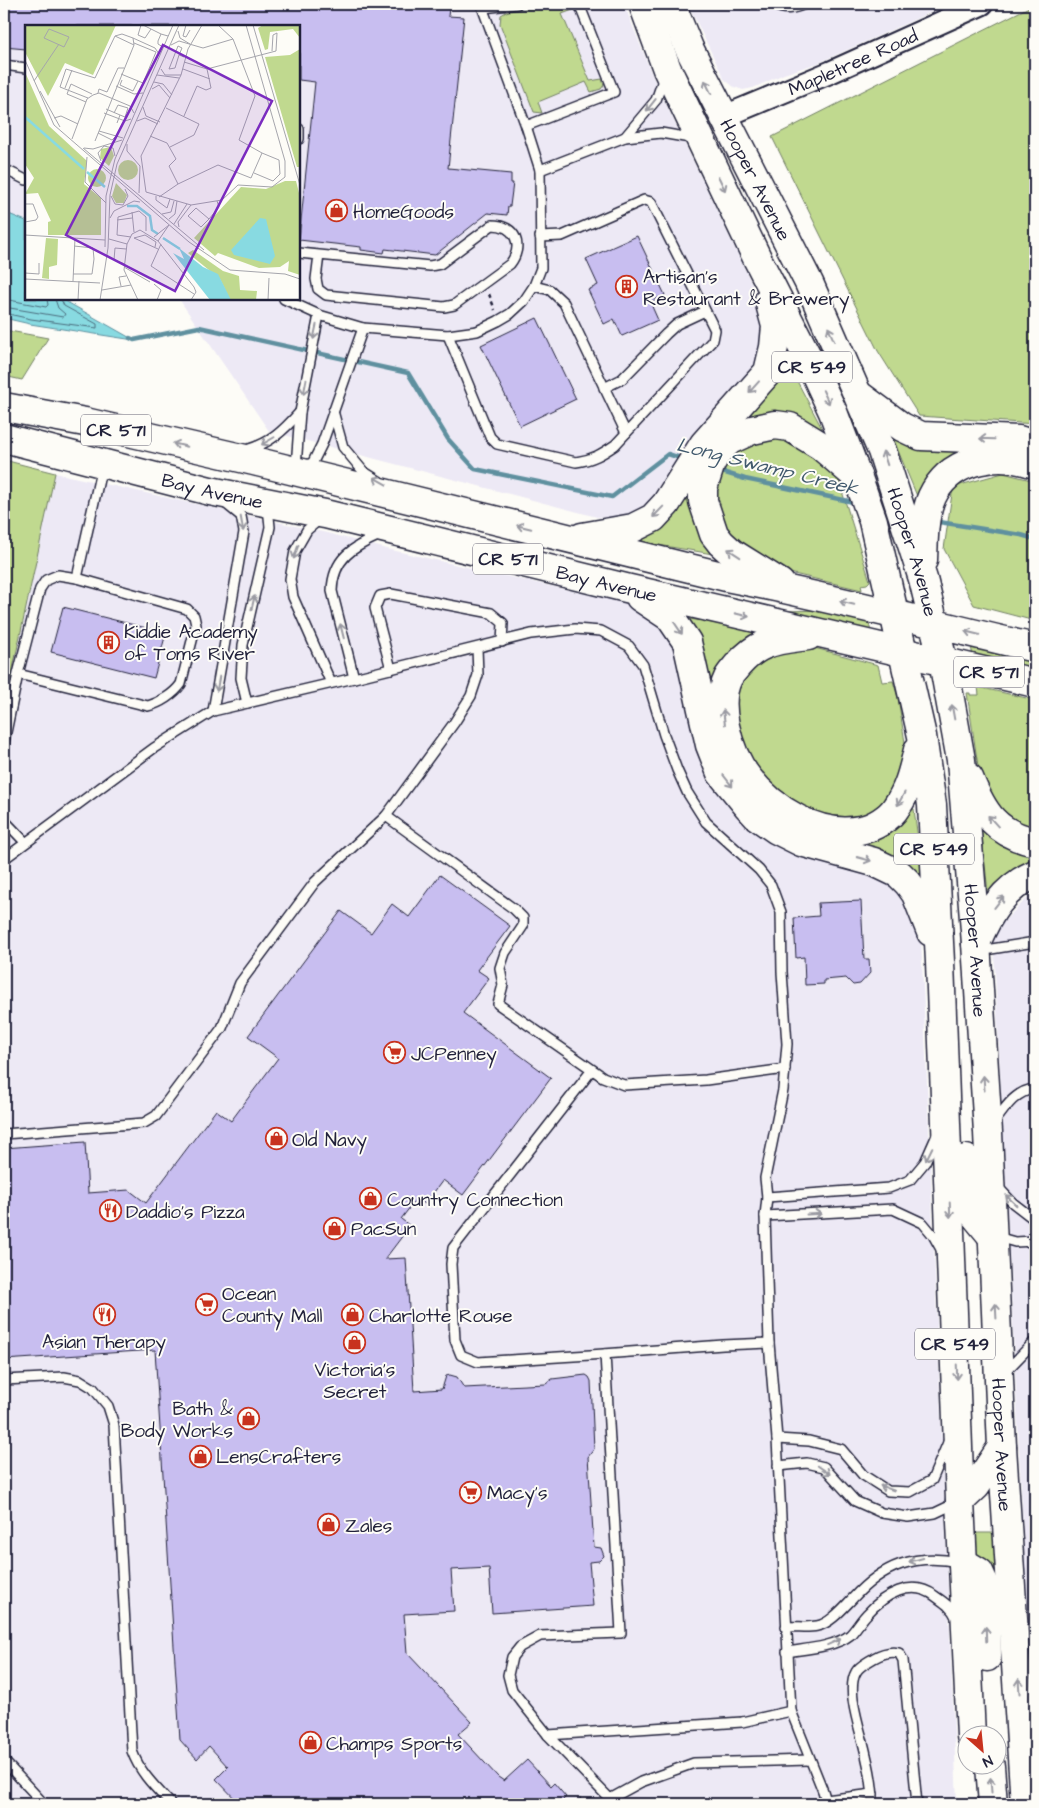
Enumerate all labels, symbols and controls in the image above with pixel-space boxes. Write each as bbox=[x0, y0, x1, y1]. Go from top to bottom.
street label: Mapletree Road bbox=[784, 23, 923, 103]
inset map bbox=[25, 25, 300, 300]
one-way arrow bbox=[703, 80, 713, 95]
one-way arrow bbox=[645, 98, 656, 111]
street label: Hooper Avenue bbox=[712, 114, 797, 246]
one-way arrow bbox=[718, 176, 727, 191]
shop icon: HomeGoods bbox=[325, 199, 349, 223]
place label: HomeGoods bbox=[353, 199, 454, 226]
place label: Artisan's Restaurant & Brewery bbox=[643, 264, 850, 314]
building icon: Artisan's Restaurant & Brewery bbox=[615, 275, 639, 299]
one-way arrow bbox=[310, 323, 320, 339]
one-way arrow bbox=[826, 327, 836, 342]
road number: CR 549 bbox=[772, 352, 852, 382]
one-way arrow bbox=[299, 379, 309, 395]
one-way arrow bbox=[749, 381, 760, 394]
one-way arrow bbox=[822, 389, 831, 404]
road number: CR 571 bbox=[81, 414, 151, 446]
water label: Long Swamp Creek bbox=[674, 431, 862, 504]
one-way arrow bbox=[979, 435, 995, 444]
one-way arrow bbox=[261, 437, 275, 447]
one-way arrow bbox=[172, 440, 188, 449]
one-way arrow bbox=[880, 451, 889, 467]
street label: Bay Avenue bbox=[159, 467, 265, 516]
one-way arrow bbox=[374, 476, 388, 486]
street label: Hooper Avenue bbox=[879, 484, 944, 619]
one-way arrow bbox=[652, 505, 664, 518]
one-way arrow bbox=[238, 515, 248, 531]
one-way arrow bbox=[517, 522, 533, 531]
one-way arrow bbox=[291, 544, 300, 559]
road number: CR 571 bbox=[473, 544, 543, 574]
one-way arrow bbox=[728, 548, 742, 558]
street label: Bay Avenue bbox=[553, 559, 659, 610]
one-way arrow bbox=[249, 596, 258, 612]
one-way arrow bbox=[840, 598, 856, 607]
one-way arrow bbox=[733, 611, 749, 620]
place label: Kiddie Academy of Toms River bbox=[124, 619, 258, 668]
one-way arrow bbox=[673, 621, 683, 635]
one-way arrow bbox=[337, 623, 346, 639]
one-way arrow bbox=[965, 628, 981, 637]
building icon: Kiddie Academy of Toms River bbox=[96, 630, 120, 654]
road number: CR 571 bbox=[954, 656, 1024, 688]
one-way arrow bbox=[212, 676, 222, 692]
one-way arrow bbox=[947, 704, 957, 720]
one-way arrow bbox=[719, 709, 729, 725]
one-way arrow bbox=[722, 774, 733, 787]
one-way arrow bbox=[896, 791, 906, 806]
one-way arrow bbox=[987, 814, 999, 827]
road number: CR 549 bbox=[894, 834, 974, 864]
one-way arrow bbox=[856, 855, 872, 864]
street label: Hooper Avenue bbox=[956, 883, 993, 1018]
one-way arrow bbox=[993, 896, 1004, 909]
supermarket icon: JCPenney bbox=[383, 1041, 407, 1065]
place label: JCPenney bbox=[411, 1041, 497, 1069]
one-way arrow bbox=[980, 1075, 989, 1091]
shop icon: Old Navy bbox=[264, 1127, 288, 1151]
place label: Old Navy bbox=[292, 1127, 367, 1155]
one-way arrow bbox=[923, 1146, 933, 1161]
shop icon: Country Connection bbox=[359, 1187, 383, 1211]
place label: Country Connection bbox=[387, 1187, 563, 1215]
one-way arrow bbox=[1005, 1194, 1017, 1206]
restaurant icon: Daddio's Pizza bbox=[98, 1199, 122, 1223]
place label: Daddio's Pizza bbox=[126, 1199, 245, 1226]
one-way arrow bbox=[945, 1201, 955, 1217]
one-way arrow bbox=[805, 1209, 821, 1218]
shop icon: PacSun bbox=[323, 1216, 347, 1240]
place label: PacSun bbox=[351, 1216, 416, 1243]
place label: Ocean County Mall bbox=[222, 1281, 322, 1331]
supermarket icon: Ocean County Mall bbox=[194, 1292, 218, 1316]
restaurant icon: Asian Therapy bbox=[92, 1303, 116, 1327]
shop icon: Charlotte Rouse bbox=[341, 1303, 365, 1327]
place label: Charlotte Rouse bbox=[369, 1303, 513, 1330]
one-way arrow bbox=[992, 1303, 1001, 1319]
road number: CR 549 bbox=[915, 1328, 995, 1360]
place label: Asian Therapy bbox=[42, 1329, 167, 1357]
shop icon: Victoria's Secret bbox=[343, 1331, 367, 1355]
place label: Victoria's Secret bbox=[315, 1357, 395, 1406]
one-way arrow bbox=[952, 1364, 961, 1380]
street label: Hooper Avenue bbox=[984, 1377, 1018, 1512]
place label: Bath & Body Works bbox=[121, 1396, 233, 1446]
shop icon: Bath & Body Works bbox=[237, 1407, 261, 1431]
shop icon: LensCrafters bbox=[188, 1444, 212, 1468]
place label: LensCrafters bbox=[216, 1444, 341, 1471]
one-way arrow bbox=[817, 1465, 831, 1476]
supermarket icon: Macy's bbox=[459, 1480, 483, 1504]
place label: Macy's bbox=[487, 1480, 547, 1508]
one-way arrow bbox=[880, 1483, 895, 1492]
shop icon: Zales bbox=[317, 1513, 341, 1537]
place label: Zales bbox=[345, 1513, 392, 1540]
one-way arrow bbox=[909, 1556, 925, 1566]
one-way arrow bbox=[981, 1627, 991, 1643]
one-way arrow bbox=[826, 1636, 841, 1646]
one-way arrow bbox=[1014, 1678, 1023, 1694]
north arrow bbox=[956, 1726, 1006, 1776]
shop icon: Champs Sports bbox=[298, 1731, 322, 1755]
place label: Champs Sports bbox=[326, 1731, 462, 1758]
text: N bbox=[979, 1750, 996, 1772]
one-way arrow bbox=[987, 1777, 996, 1793]

